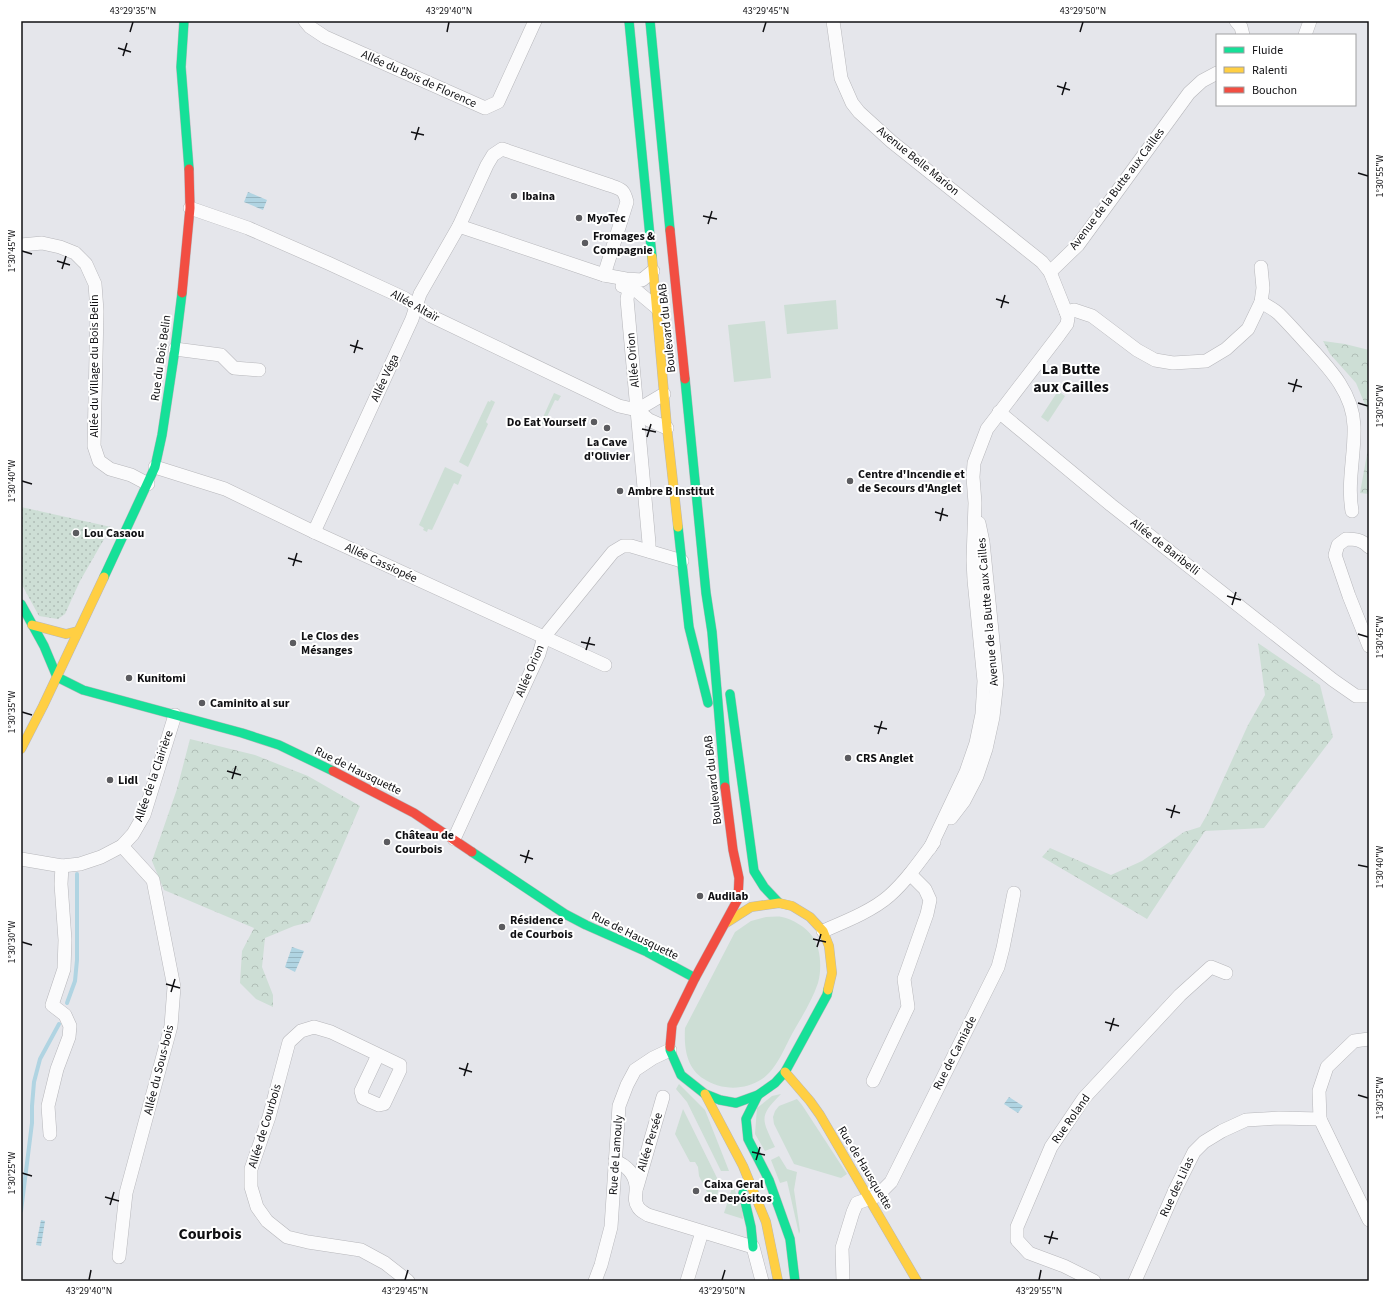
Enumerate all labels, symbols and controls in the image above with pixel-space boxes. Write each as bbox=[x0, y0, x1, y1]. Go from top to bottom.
text: 43°29'35"N bbox=[110, 4, 156, 18]
text: 43°29'40"N bbox=[426, 4, 472, 18]
text: 43°29'45"N bbox=[743, 4, 789, 18]
text: 43°29'50"N bbox=[1060, 4, 1106, 18]
legend bbox=[1216, 34, 1356, 106]
text: Fluide bbox=[1252, 42, 1283, 59]
street label: Allée du Bois de Florence bbox=[359, 46, 479, 112]
text: Ralenti bbox=[1252, 62, 1287, 79]
text: Bouchon bbox=[1252, 82, 1297, 99]
street label: Avenue Belle Marion bbox=[873, 122, 963, 200]
street label: Avenue de la Butte aux Cailles bbox=[1065, 124, 1169, 254]
text: 1°30'55"W bbox=[1373, 154, 1387, 197]
place label: Ibaina bbox=[522, 188, 555, 205]
marker: Ibaina bbox=[509, 191, 519, 201]
place label: MyoTec bbox=[587, 210, 626, 227]
marker: MyoTec bbox=[574, 213, 584, 223]
place label: Fromages & Compagnie bbox=[593, 228, 655, 259]
text: 1°30'45"W bbox=[5, 229, 19, 272]
marker: Fromages & Compagnie bbox=[580, 238, 590, 248]
street label: Boulevard du BAB bbox=[654, 282, 680, 374]
street label: Allée Altaïr bbox=[387, 286, 443, 327]
street label: Allée du Village du Bois Belin bbox=[86, 294, 103, 438]
street label: Rue du Bois Belin bbox=[147, 314, 175, 402]
street label: Allée Orion bbox=[622, 332, 644, 388]
street label: Allée Véga bbox=[367, 351, 403, 405]
district label: La Butte aux Cailles bbox=[1033, 358, 1109, 398]
text: 1°30'50"W bbox=[1373, 384, 1387, 427]
place label: Do Eat Yourself bbox=[507, 414, 587, 431]
marker: Do Eat Yourself bbox=[589, 417, 599, 427]
marker: La Cave d'Olivier bbox=[602, 423, 612, 433]
place label: La Cave d'Olivier bbox=[584, 434, 630, 465]
text: 1°30'40"W bbox=[5, 459, 19, 502]
place label: Centre d'Incendie et de Secours d'Anglet bbox=[858, 466, 965, 497]
marker: Centre d'Incendie et de Secours d'Anglet bbox=[845, 476, 855, 486]
place label: Ambre B Institut bbox=[627, 483, 715, 500]
marker: Ambre B Institut bbox=[615, 486, 625, 496]
street label: Allée de Baribelli bbox=[1127, 514, 1203, 580]
place label: Lou Casaou bbox=[84, 525, 145, 542]
marker: Lou Casaou bbox=[71, 528, 81, 538]
street label: Avenue de la Butte aux Cailles bbox=[973, 537, 1003, 687]
street label: Allée Cassiopée bbox=[342, 539, 420, 587]
text: 1°30'45"W bbox=[1373, 615, 1387, 658]
place label: Le Clos des Mésanges bbox=[301, 628, 359, 659]
marker: Le Clos des Mésanges bbox=[288, 638, 298, 648]
street label: Allée Orion bbox=[511, 642, 549, 700]
place label: Kunitomi bbox=[137, 670, 186, 687]
marker: Kunitomi bbox=[124, 673, 134, 683]
text: 1°30'35"W bbox=[5, 690, 19, 733]
place label: Caminito al sur bbox=[210, 695, 290, 712]
marker: Caminito al sur bbox=[197, 698, 207, 708]
street label: Allée de la Clairière bbox=[130, 728, 178, 824]
street label: Boulevard du BAB bbox=[700, 734, 726, 826]
street label: Rue de Hausquette bbox=[312, 743, 404, 799]
place label: CRS Anglet bbox=[856, 750, 914, 767]
marker: CRS Anglet bbox=[843, 753, 853, 763]
place label: Lidl bbox=[118, 772, 138, 789]
marker: Lidl bbox=[105, 775, 115, 785]
place label: Château de Courbois bbox=[395, 827, 454, 858]
marker: Château de Courbois bbox=[382, 837, 392, 847]
text: 1°30'40"W bbox=[1373, 845, 1387, 888]
place label: Audilab bbox=[707, 888, 749, 905]
marker: Audilab bbox=[695, 891, 705, 901]
street label: Rue de Hausquette bbox=[589, 908, 681, 964]
place label: Résidence de Courbois bbox=[510, 912, 573, 943]
text: 1°30'30"W bbox=[5, 920, 19, 963]
marker: Résidence de Courbois bbox=[497, 922, 507, 932]
street label: Rue de Camiade bbox=[929, 1013, 981, 1093]
street label: Allée du Sous-bois bbox=[140, 1023, 178, 1117]
text: 1°30'35"W bbox=[1373, 1076, 1387, 1119]
street label: Allée de Courbois bbox=[244, 1082, 286, 1170]
street label: Rue Roland bbox=[1048, 1091, 1094, 1147]
street label: Allée Persée bbox=[633, 1111, 667, 1173]
street label: Rue de Lamouly bbox=[605, 1114, 627, 1196]
street label: Rue de Hausquette bbox=[833, 1123, 897, 1213]
text: 1°30'25"W bbox=[5, 1151, 19, 1194]
street label: Rue des Lilas bbox=[1156, 1154, 1198, 1220]
place label: Caixa Geral de Depósitos bbox=[704, 1176, 772, 1207]
marker: Caixa Geral de Depósitos bbox=[691, 1186, 701, 1196]
district label: Courbois bbox=[178, 1223, 242, 1245]
text: 43°29'40"N bbox=[66, 1284, 112, 1298]
text: 43°29'45"N bbox=[382, 1284, 428, 1298]
text: 43°29'50"N bbox=[699, 1284, 745, 1298]
text: 43°29'55"N bbox=[1016, 1284, 1062, 1298]

